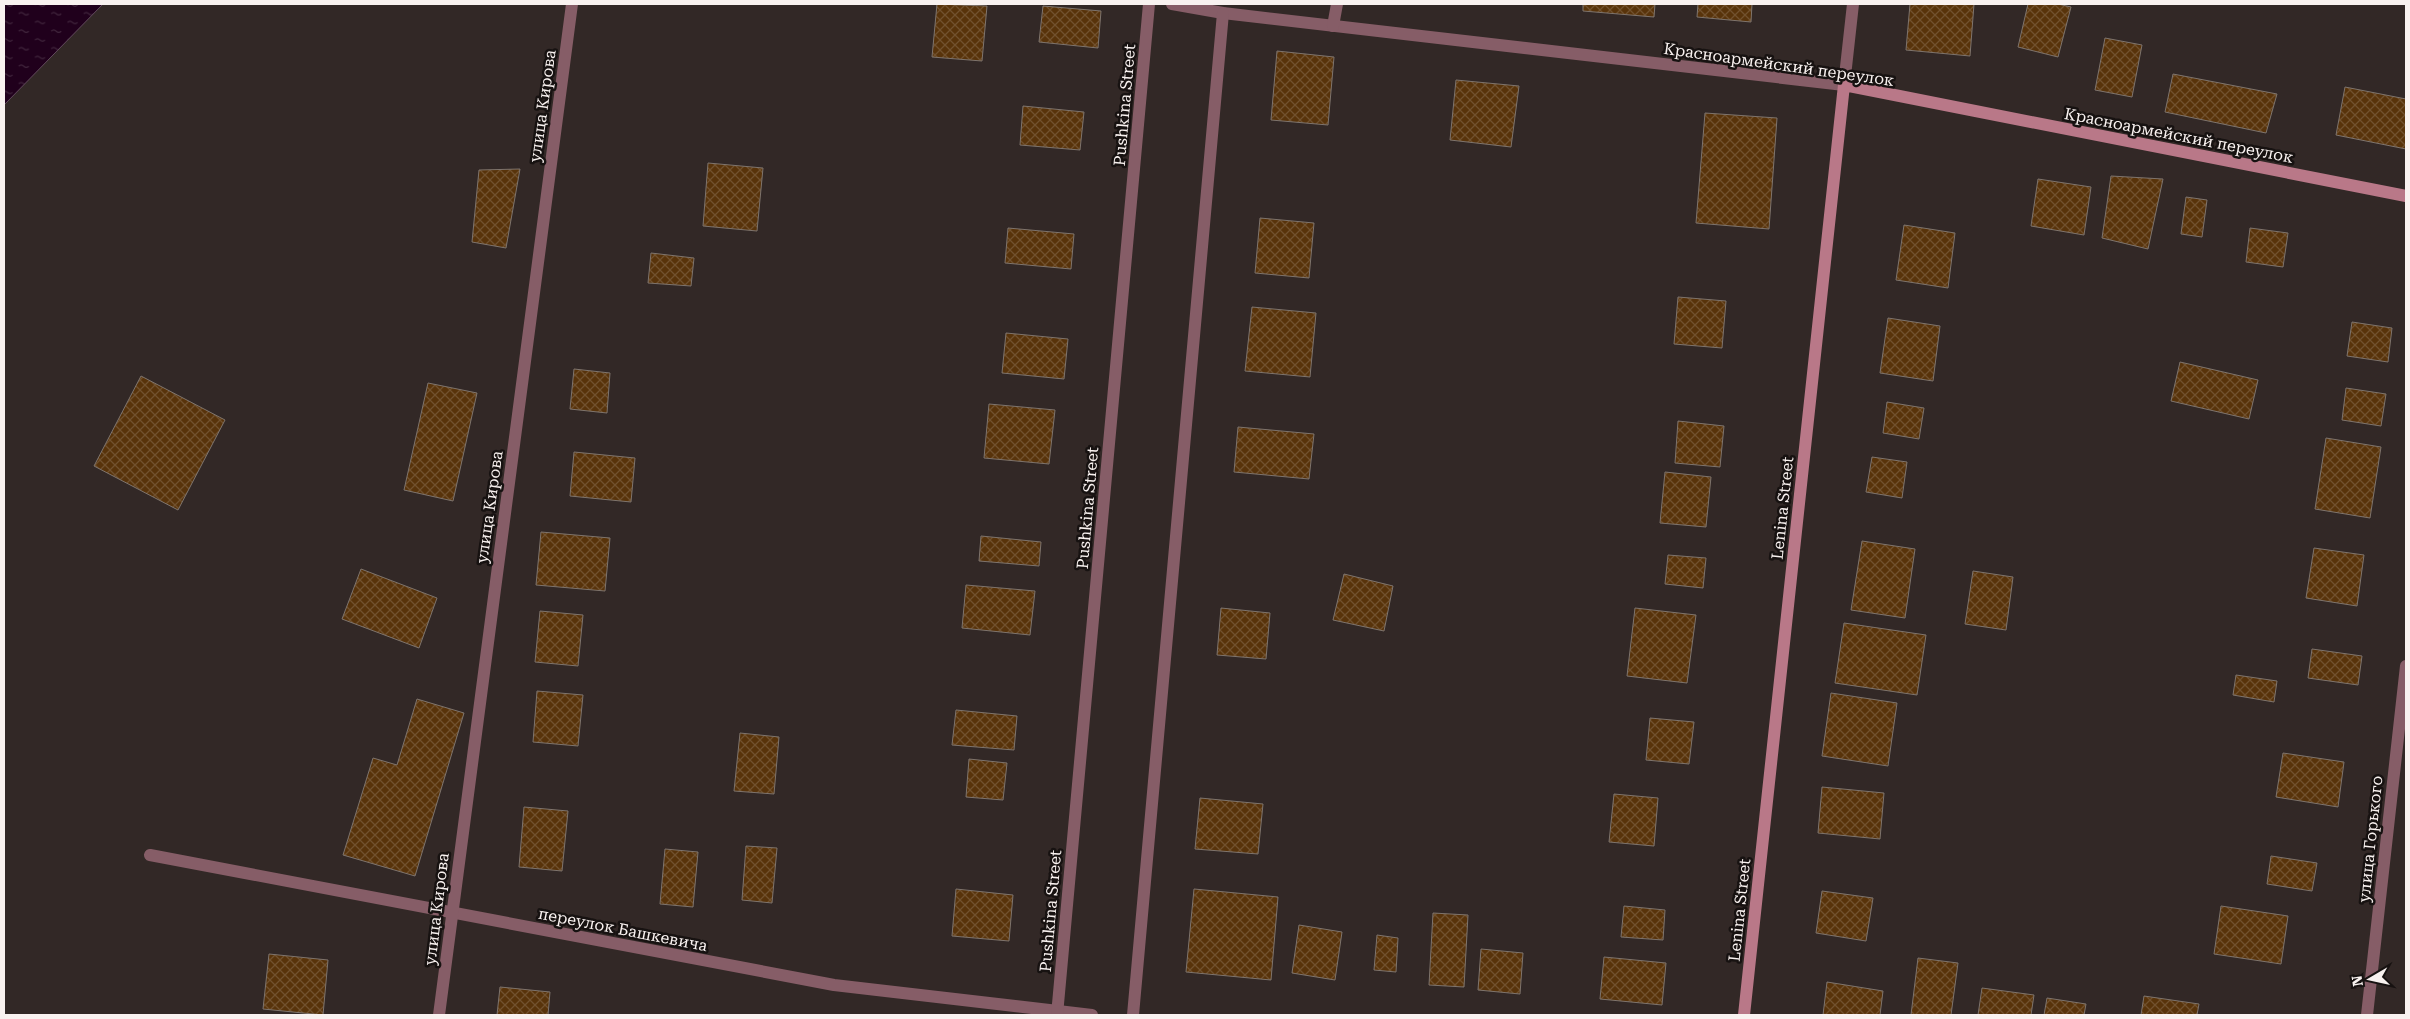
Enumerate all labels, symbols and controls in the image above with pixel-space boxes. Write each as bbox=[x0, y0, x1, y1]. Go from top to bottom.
street label: Красноармейский переулок bbox=[1662, 39, 1896, 90]
street label: Pushkina Street bbox=[1110, 43, 1139, 167]
street label: улица Кирова bbox=[525, 48, 560, 163]
street label: Красноармейский переулок bbox=[2063, 104, 2295, 167]
street label: Pushkina Street bbox=[1073, 446, 1102, 570]
street label: улица Кирова bbox=[472, 449, 507, 564]
street label: Lenina Street bbox=[1768, 456, 1797, 560]
street label: улица Горького bbox=[2354, 775, 2387, 903]
street label: Pushkina Street bbox=[1036, 849, 1065, 973]
street label: улица Кирова bbox=[420, 851, 453, 966]
street label: Lenina Street bbox=[1725, 858, 1754, 962]
street label: переулок Башкевича bbox=[537, 904, 709, 955]
north arrow bbox=[2345, 954, 2395, 1004]
text: N bbox=[2348, 974, 2366, 988]

